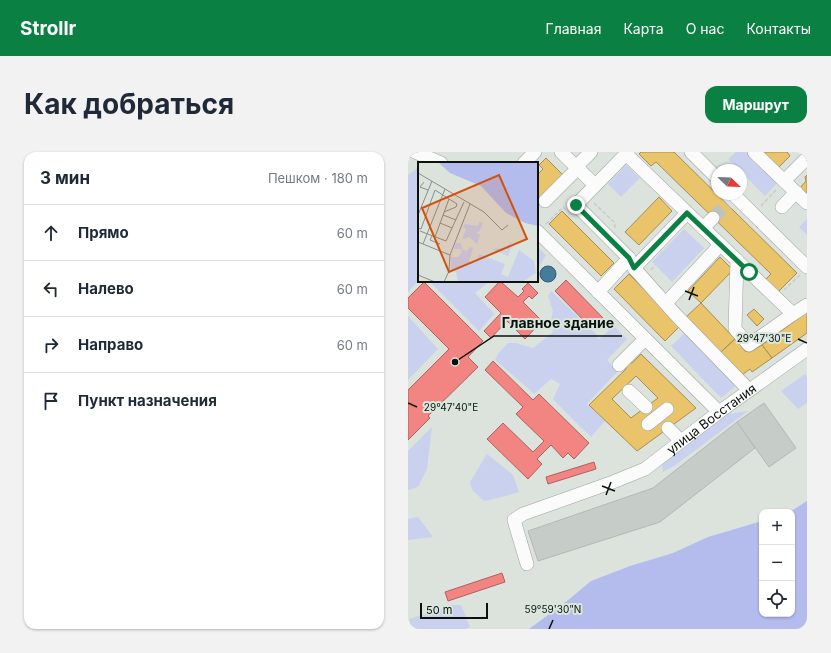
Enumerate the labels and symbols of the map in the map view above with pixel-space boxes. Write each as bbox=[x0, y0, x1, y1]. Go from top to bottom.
inset map bbox=[418, 162, 538, 282]
north arrow bbox=[711, 164, 747, 200]
route end bbox=[567, 196, 585, 214]
route start bbox=[740, 263, 758, 281]
callout: Главное здание bbox=[494, 310, 622, 336]
text: Главное здание bbox=[502, 314, 614, 331]
text: 29°47'30"E bbox=[737, 332, 791, 344]
street label: улица Восстания bbox=[663, 380, 759, 457]
text: 29°47'40"E bbox=[424, 401, 478, 413]
scale bar bbox=[420, 601, 488, 620]
text: 59°59'30"N bbox=[525, 603, 581, 615]

